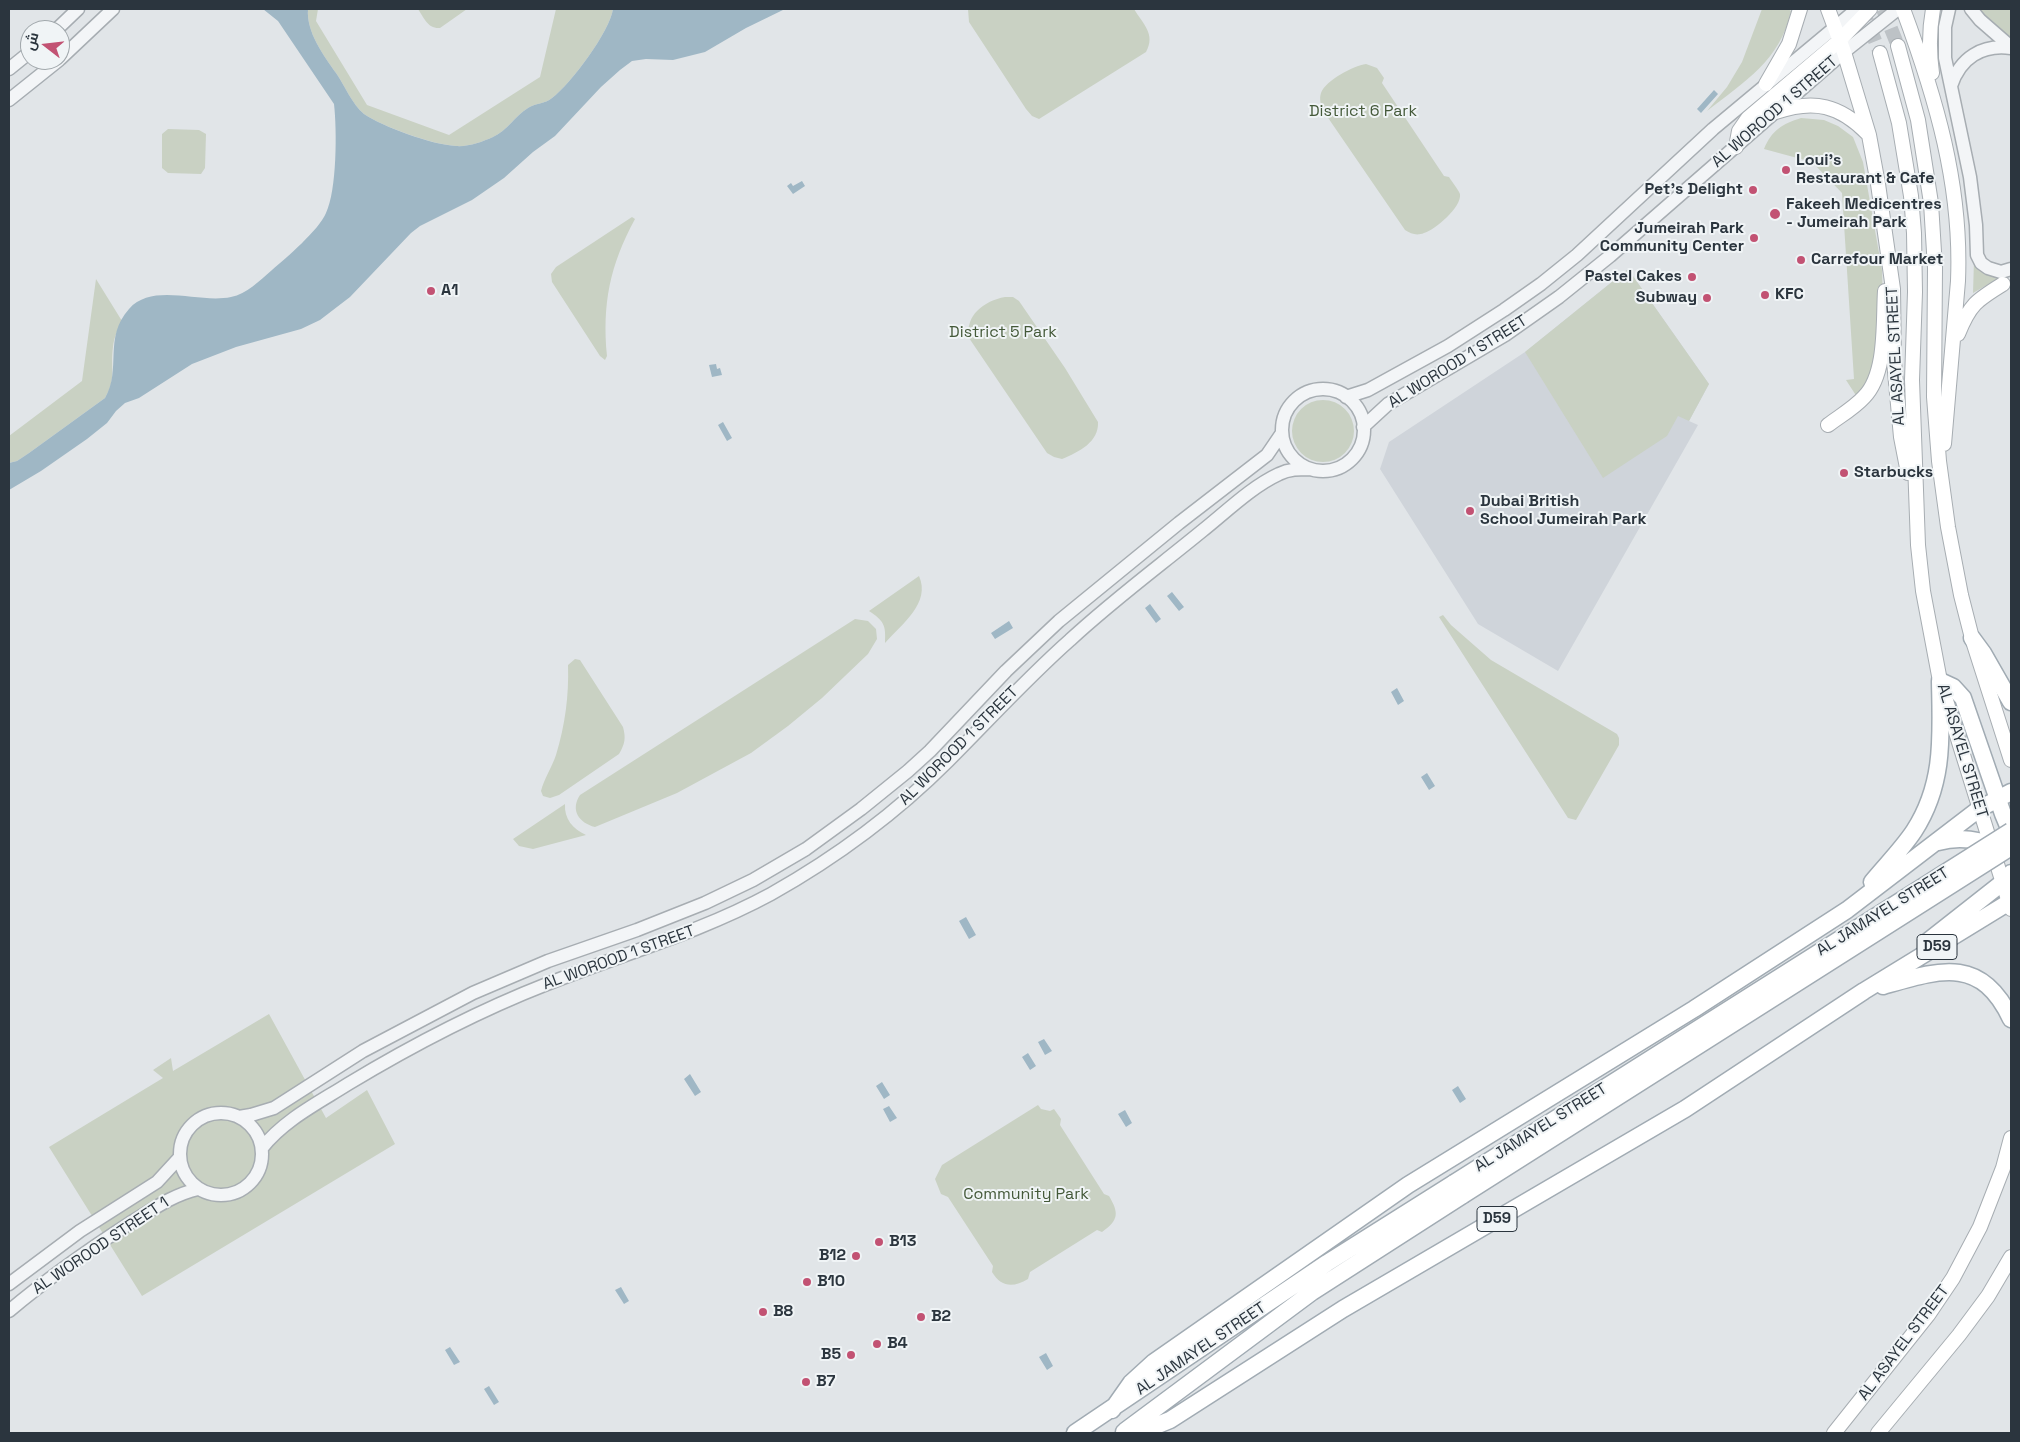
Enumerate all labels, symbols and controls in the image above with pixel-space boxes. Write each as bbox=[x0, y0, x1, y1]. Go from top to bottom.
north arrow bbox=[20, 20, 70, 70]
text: ش bbox=[20, 30, 43, 52]
street label: AL WOROOD 1 STREET bbox=[1708, 52, 1842, 172]
park label: District 6 Park bbox=[1309, 102, 1417, 122]
place label: Loui's Restaurant & Cafe bbox=[1796, 151, 1935, 189]
marker: Loui's Restaurant & Cafe bbox=[1780, 164, 1792, 176]
place label: Pet's Delight bbox=[1645, 180, 1743, 200]
marker: Pet's Delight bbox=[1747, 184, 1759, 196]
place label: Fakeeh Medicentres - Jumeirah Park bbox=[1786, 195, 1942, 233]
marker: Fakeeh Medicentres - Jumeirah Park bbox=[1768, 207, 1782, 221]
place label: Jumeirah Park Community Center bbox=[1600, 219, 1744, 257]
marker: Jumeirah Park Community Center bbox=[1748, 232, 1760, 244]
place label: Carrefour Market bbox=[1811, 250, 1943, 270]
marker: Carrefour Market bbox=[1795, 254, 1807, 266]
place label: Pastel Cakes bbox=[1585, 267, 1682, 287]
marker: Pastel Cakes bbox=[1686, 271, 1698, 283]
place label: A1 bbox=[441, 281, 458, 301]
marker: A1 bbox=[425, 285, 437, 297]
place label: KFC bbox=[1775, 285, 1804, 305]
street label: AL ASAYEL STREET bbox=[1883, 286, 1909, 426]
place label: Subway bbox=[1636, 288, 1697, 308]
marker: KFC bbox=[1759, 289, 1771, 301]
marker: Subway bbox=[1701, 292, 1713, 304]
street label: AL WOROOD 1 STREET bbox=[1385, 311, 1531, 413]
park label: District 5 Park bbox=[949, 323, 1057, 343]
place label: Starbucks bbox=[1854, 463, 1933, 483]
marker: Starbucks bbox=[1838, 467, 1850, 479]
place label: Dubai British School Jumeirah Park bbox=[1480, 492, 1646, 530]
marker: Dubai British School Jumeirah Park bbox=[1464, 505, 1476, 517]
street label: AL ASAYEL STREET bbox=[1932, 682, 1992, 820]
street label: AL WOROOD 1 STREET bbox=[896, 683, 1022, 809]
street label: AL JAMAYEL STREET bbox=[1813, 863, 1953, 961]
street label: AL WOROOD 1 STREET bbox=[540, 922, 698, 994]
road number: D59 bbox=[1917, 934, 1957, 960]
street label: AL JAMAYEL STREET bbox=[1471, 1079, 1611, 1177]
park label: Community Park bbox=[963, 1185, 1089, 1205]
street label: AL WOROOD STREET 1 bbox=[29, 1193, 173, 1299]
road number: D59 bbox=[1477, 1206, 1517, 1232]
place label: B13 bbox=[889, 1232, 917, 1252]
marker: B13 bbox=[873, 1236, 885, 1248]
place label: B12 bbox=[819, 1246, 846, 1266]
marker: B12 bbox=[850, 1250, 862, 1262]
place label: B10 bbox=[817, 1272, 845, 1292]
marker: B10 bbox=[801, 1276, 813, 1288]
street label: AL ASAYEL STREET bbox=[1854, 1282, 1954, 1404]
street label: AL JAMAYEL STREET bbox=[1132, 1298, 1270, 1400]
place label: B8 bbox=[773, 1302, 793, 1322]
marker: B8 bbox=[757, 1306, 769, 1318]
place label: B2 bbox=[931, 1307, 951, 1327]
marker: B2 bbox=[915, 1311, 927, 1323]
place label: B4 bbox=[887, 1334, 908, 1354]
marker: B4 bbox=[871, 1338, 883, 1350]
place label: B5 bbox=[821, 1345, 841, 1365]
marker: B5 bbox=[845, 1349, 857, 1361]
place label: B7 bbox=[816, 1372, 835, 1392]
marker: B7 bbox=[800, 1376, 812, 1388]

